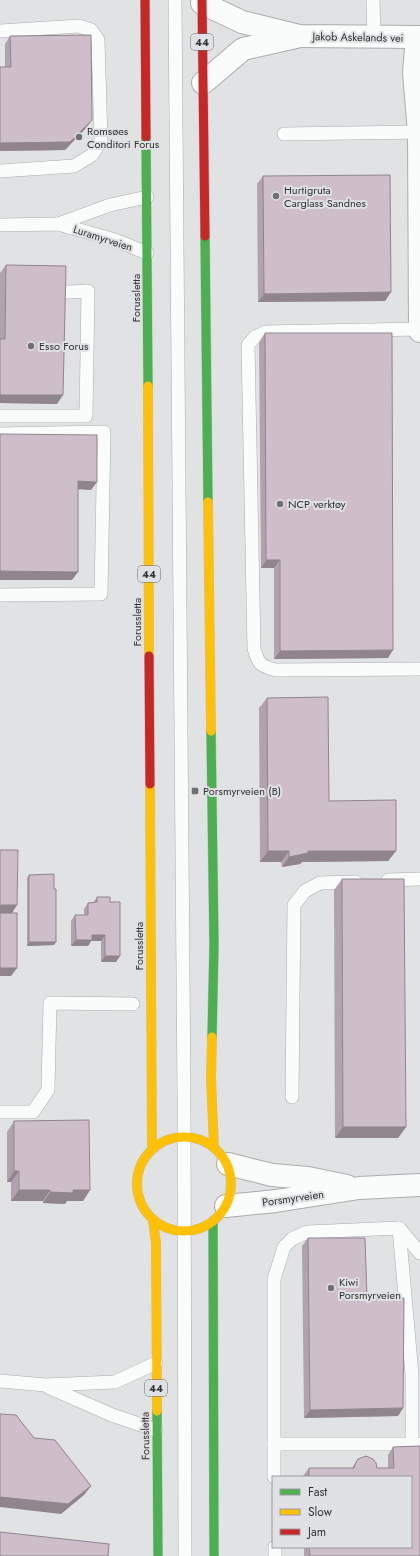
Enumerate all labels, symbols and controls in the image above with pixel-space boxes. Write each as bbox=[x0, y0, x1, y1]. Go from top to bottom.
street label: Jakob Askelands vei bbox=[310, 28, 404, 46]
road number: 44 bbox=[191, 34, 213, 50]
place label: Romsøes Conditori Forus bbox=[87, 123, 160, 152]
marker: Romsøes Conditori Forus bbox=[74, 132, 84, 142]
place label: Hurtigruta Carglass Sandnes bbox=[284, 182, 366, 211]
marker: Hurtigruta Carglass Sandnes bbox=[271, 191, 281, 201]
street label: Luramyrveien bbox=[71, 221, 135, 255]
street label: Forussletta bbox=[128, 274, 144, 322]
place label: Esso Forus bbox=[39, 338, 89, 354]
marker: Esso Forus bbox=[26, 341, 36, 351]
place label: NCP verktøy bbox=[288, 496, 346, 512]
marker: NCP verktøy bbox=[275, 499, 285, 509]
road number: 44 bbox=[138, 566, 160, 582]
street label: Forussletta bbox=[129, 598, 145, 646]
place label: Porsmyrveien (B) bbox=[203, 783, 281, 799]
marker: Porsmyrveien (B) bbox=[190, 786, 200, 796]
street label: Forussletta bbox=[131, 922, 147, 970]
street label: Porsmyrveien bbox=[261, 1186, 325, 1210]
place label: Kiwi Porsmyrveien bbox=[339, 1274, 401, 1303]
marker: Kiwi Porsmyrveien bbox=[326, 1283, 336, 1293]
road number: 44 bbox=[145, 1380, 167, 1396]
street label: Forussletta bbox=[137, 1412, 153, 1460]
legend bbox=[272, 1476, 412, 1548]
text: Fast bbox=[308, 1483, 327, 1501]
text: Slow bbox=[308, 1503, 333, 1521]
text: Jam bbox=[306, 1523, 326, 1541]

